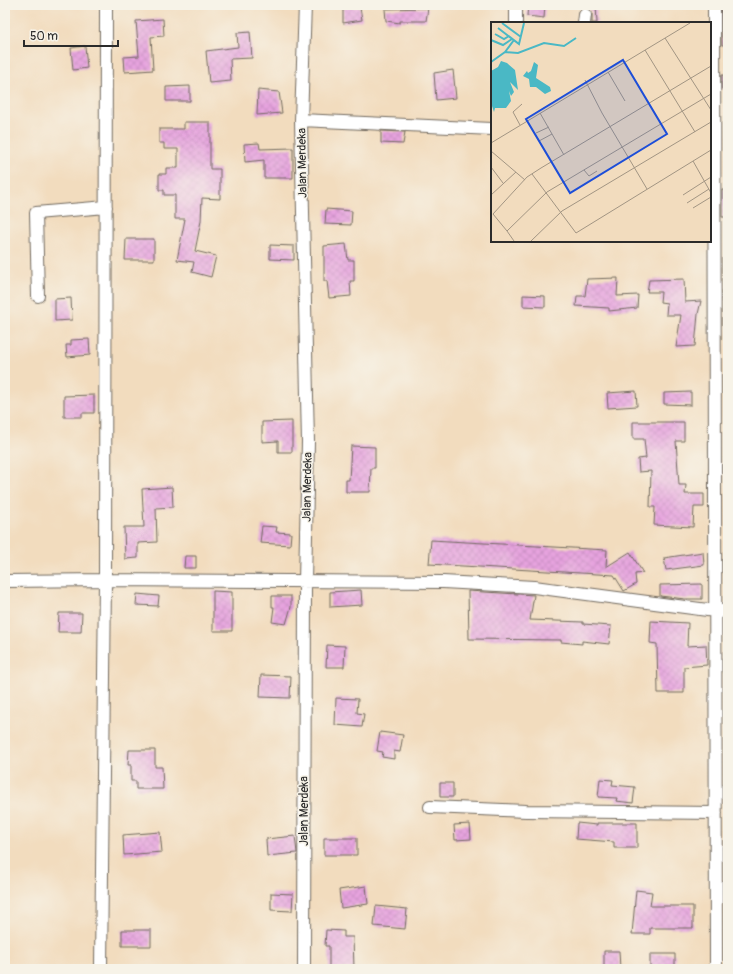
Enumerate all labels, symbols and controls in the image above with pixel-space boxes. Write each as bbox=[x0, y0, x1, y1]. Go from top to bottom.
scale bar bbox=[24, 22, 118, 48]
inset map bbox=[491, 22, 711, 242]
text: 50 m bbox=[30, 29, 58, 44]
street label: Jalan Merdeka bbox=[294, 127, 311, 198]
street label: Jalan Merdeka bbox=[299, 452, 316, 522]
street label: Jalan Merdeka bbox=[297, 776, 312, 846]

